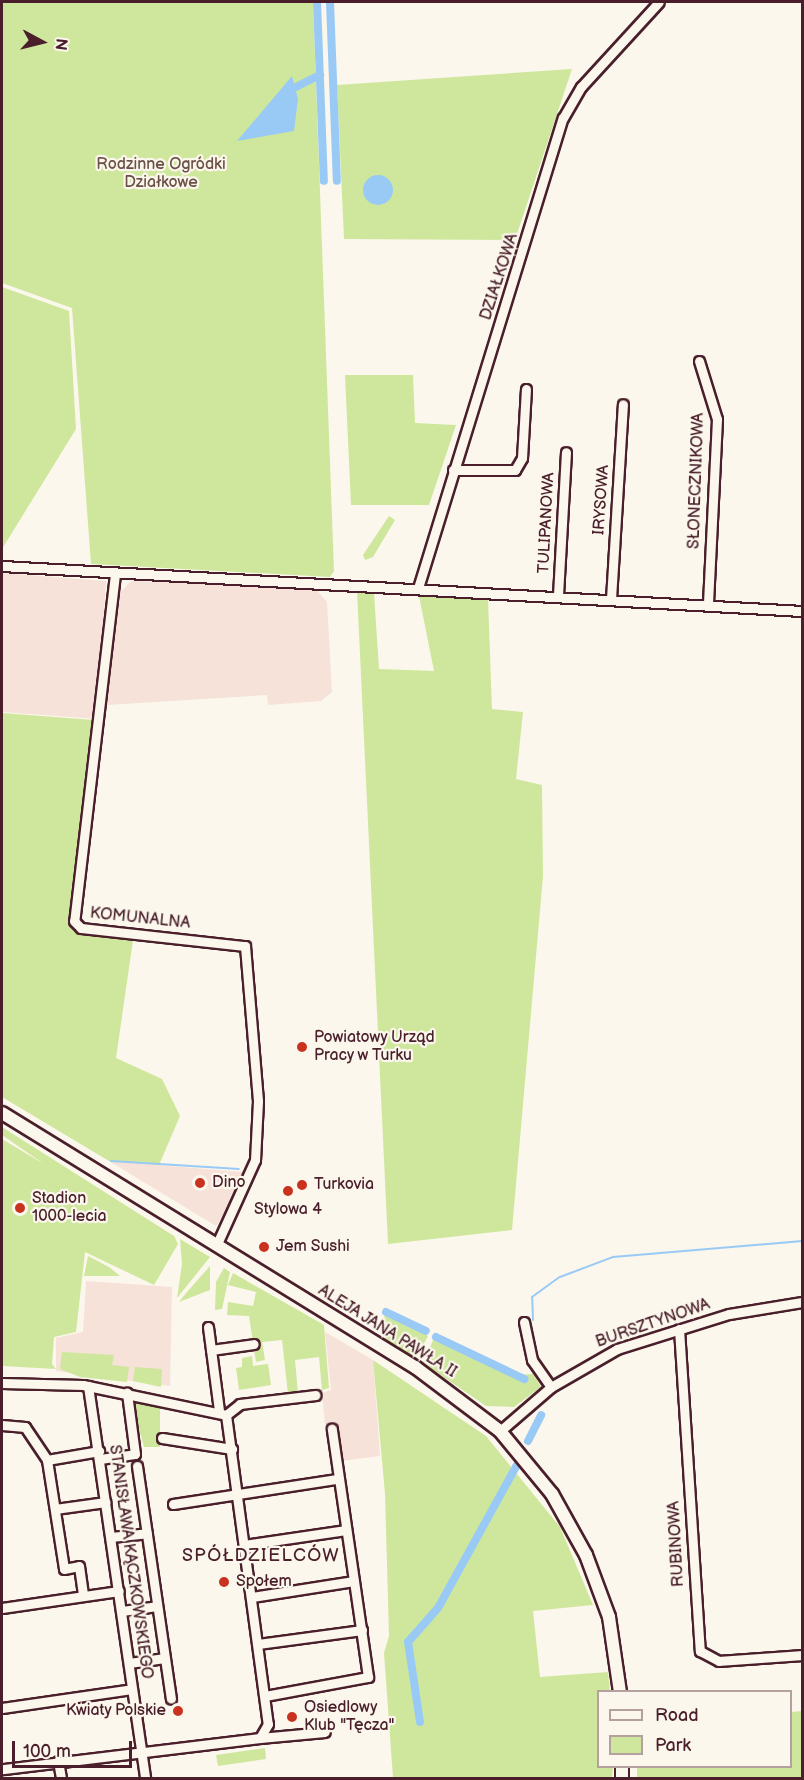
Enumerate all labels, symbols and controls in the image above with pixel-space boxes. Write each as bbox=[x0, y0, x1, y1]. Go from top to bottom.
north arrow bbox=[12, 12, 72, 72]
text: N bbox=[50, 37, 71, 51]
park label: Rodzinne Ogródki Działkowe bbox=[96, 155, 226, 193]
street label: DZIAŁKOWA bbox=[477, 231, 523, 323]
street label: SŁONECZNIKOWA bbox=[685, 413, 709, 549]
street label: IRYSOWA bbox=[590, 464, 614, 536]
street label: TULIPANOWA bbox=[535, 472, 559, 574]
street label: KOMUNALNA bbox=[89, 904, 191, 934]
place label: Powiatowy Urząd Pracy w Turku bbox=[314, 1028, 436, 1066]
marker: Powiatowy Urząd Pracy w Turku bbox=[295, 1040, 309, 1054]
place label: Dino bbox=[212, 1173, 246, 1193]
place label: Turkovia bbox=[314, 1175, 374, 1195]
marker: Dino bbox=[193, 1176, 207, 1190]
marker: Turkovia bbox=[295, 1178, 309, 1192]
marker: Stylowa 4 bbox=[281, 1184, 295, 1198]
place label: Stadion 1000-lecia bbox=[32, 1189, 107, 1227]
place label: Stylowa 4 bbox=[254, 1200, 322, 1220]
marker: Stadion 1000-lecia bbox=[13, 1201, 27, 1215]
place label: Jem Sushi bbox=[276, 1237, 350, 1257]
marker: Jem Sushi bbox=[257, 1240, 271, 1254]
street label: ALEJA JANA PAWŁA II bbox=[314, 1281, 460, 1383]
street label: BURSZTYNOWA bbox=[593, 1295, 713, 1353]
street label: STANISŁAWA KĄCZKOWSKIEGO bbox=[104, 1444, 156, 1680]
street label: RUBINOWA bbox=[665, 1501, 689, 1587]
district label: SPÓŁDZIELCÓW bbox=[182, 1545, 340, 1567]
place label: Społem bbox=[236, 1572, 292, 1592]
marker: Społem bbox=[217, 1575, 231, 1589]
legend bbox=[597, 1690, 792, 1768]
place label: Osiedlowy Klub "Tęcza" bbox=[304, 1698, 395, 1736]
place label: Kwiaty Polskie bbox=[65, 1701, 166, 1721]
marker: Kwiaty Polskie bbox=[171, 1704, 185, 1718]
text: Road bbox=[655, 1705, 699, 1726]
marker: Osiedlowy Klub "Tęcza" bbox=[285, 1710, 299, 1724]
scale bar bbox=[15, 1729, 135, 1767]
text: Park bbox=[655, 1735, 691, 1756]
text: 100 m bbox=[23, 1741, 71, 1762]

